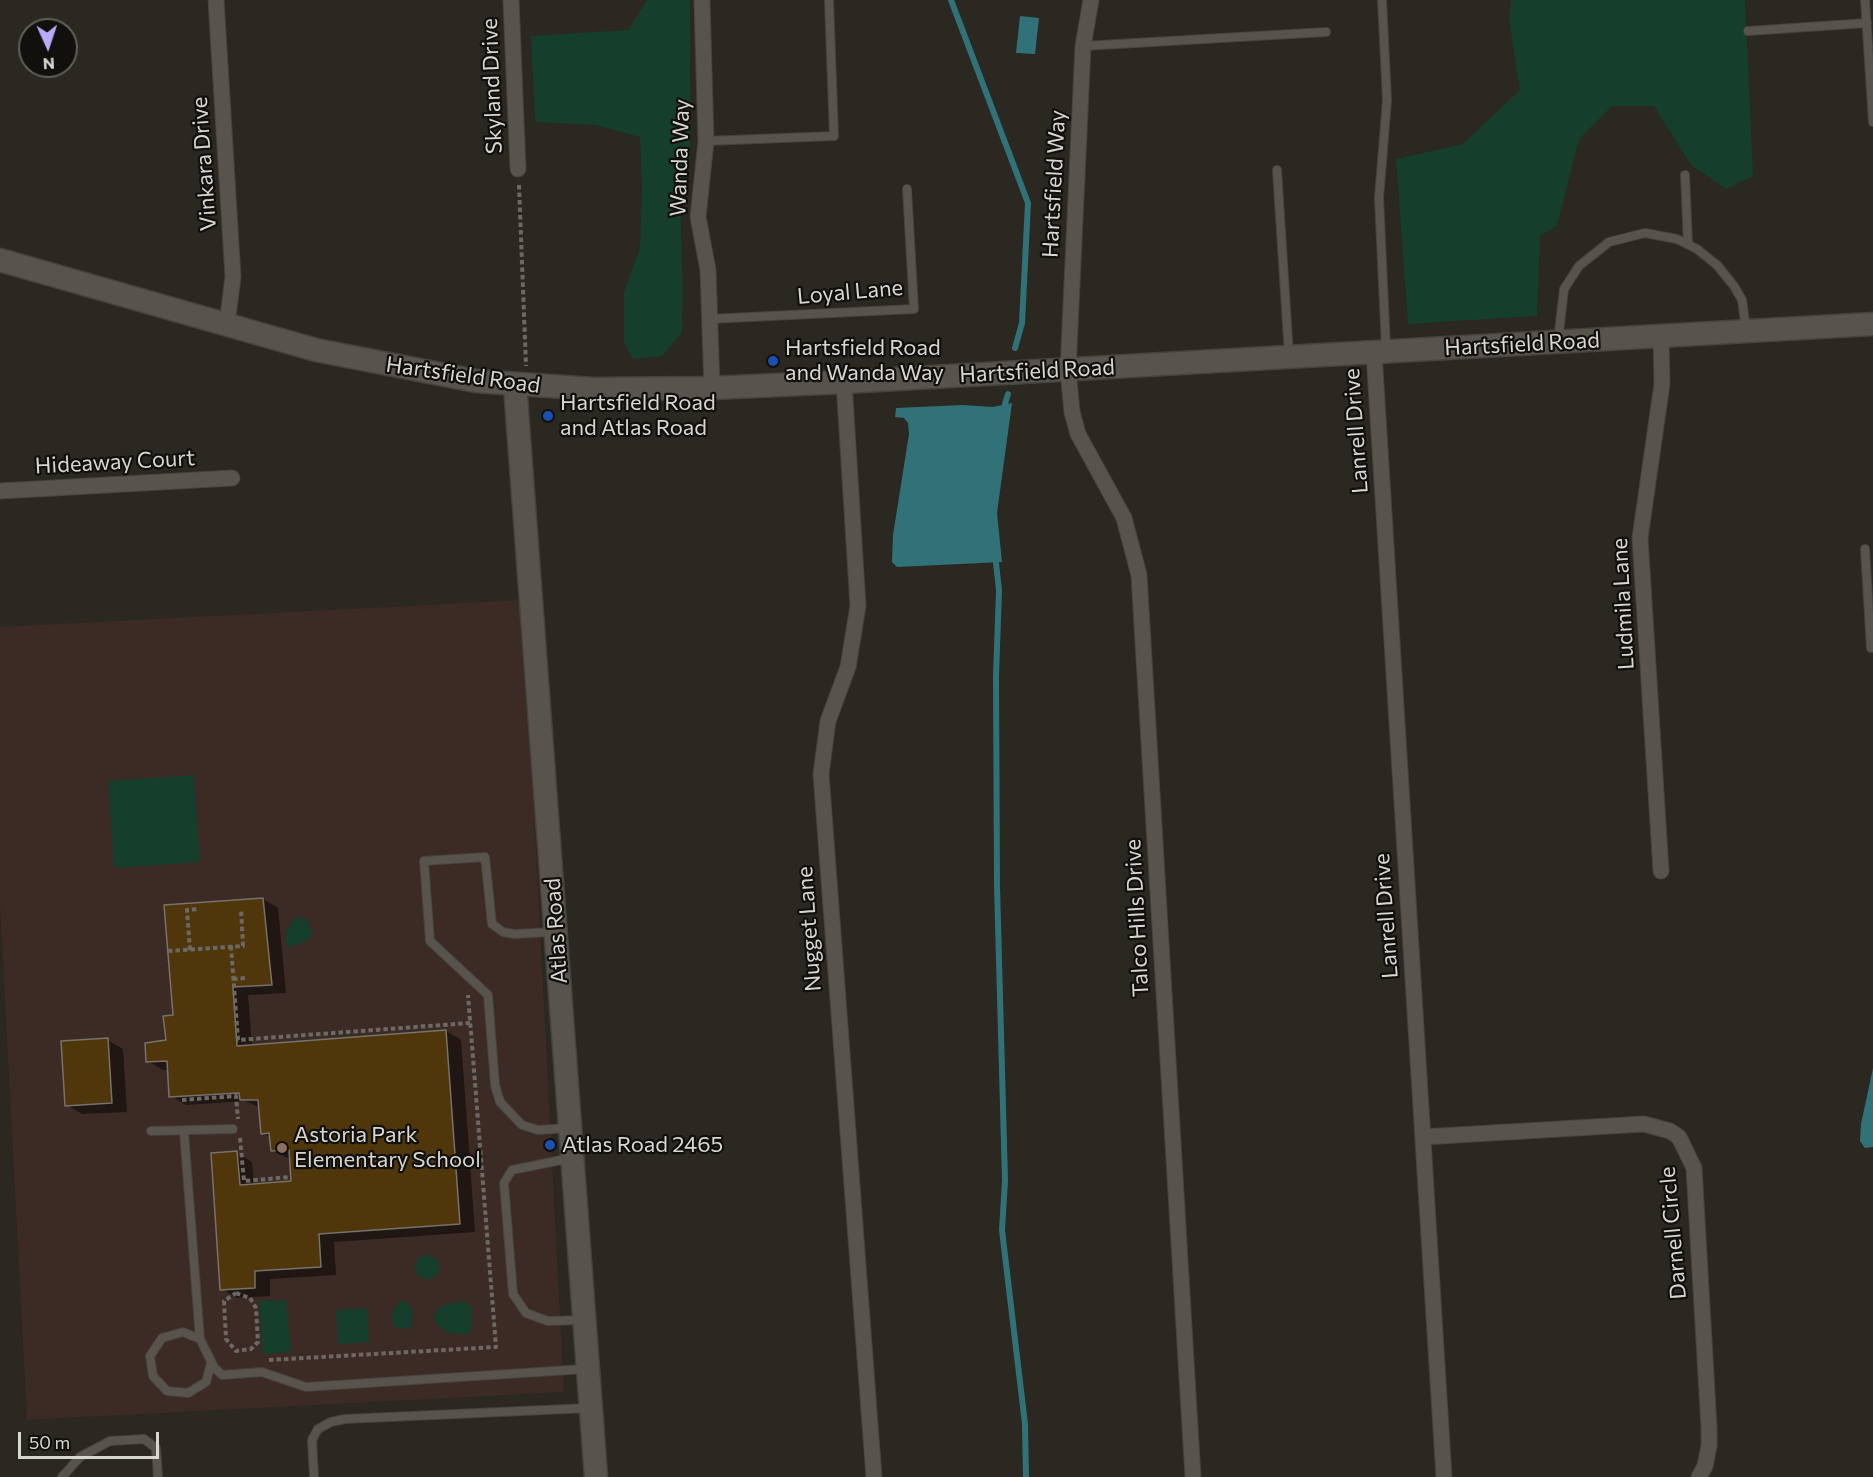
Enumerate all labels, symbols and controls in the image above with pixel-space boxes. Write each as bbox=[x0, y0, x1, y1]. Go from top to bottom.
north arrow bbox=[18, 18, 78, 78]
street label: Skyland Drive bbox=[476, 18, 508, 154]
text: N bbox=[42, 55, 55, 74]
street label: Vinkara Drive bbox=[186, 96, 222, 232]
street label: Wanda Way bbox=[665, 99, 695, 217]
street label: Hartsfield Way bbox=[1037, 109, 1071, 259]
street label: Loyal Lane bbox=[796, 274, 904, 310]
street label: Hartsfield Road bbox=[1444, 327, 1600, 361]
place label: Hartsfield Road and Wanda Way bbox=[785, 335, 944, 386]
street label: Hartsfield Road bbox=[384, 351, 542, 399]
marker: Hartsfield Road and Wanda Way bbox=[766, 354, 780, 368]
street label: Hartsfield Road bbox=[959, 354, 1115, 388]
street label: Lanrell Drive bbox=[1338, 368, 1374, 494]
place label: Hartsfield Road and Atlas Road bbox=[560, 390, 716, 442]
marker: Hartsfield Road and Atlas Road bbox=[541, 409, 555, 423]
street label: Hideaway Court bbox=[34, 445, 196, 479]
street label: Ludmila Lane bbox=[1606, 537, 1640, 671]
street label: Talco Hills Drive bbox=[1120, 838, 1154, 998]
street label: Lanrell Drive bbox=[1368, 853, 1404, 979]
street label: Nugget Lane bbox=[791, 865, 827, 993]
street label: Atlas Road bbox=[539, 877, 573, 985]
place label: Astoria Park Elementary School bbox=[294, 1122, 481, 1174]
place label: Atlas Road 2465 bbox=[562, 1132, 723, 1158]
marker: Atlas Road 2465 bbox=[543, 1138, 557, 1152]
marker: Astoria Park Elementary School bbox=[275, 1141, 289, 1155]
street label: Darnell Circle bbox=[1654, 1165, 1692, 1301]
scale bar bbox=[21, 1420, 162, 1458]
text: 50 m bbox=[29, 1431, 70, 1453]

